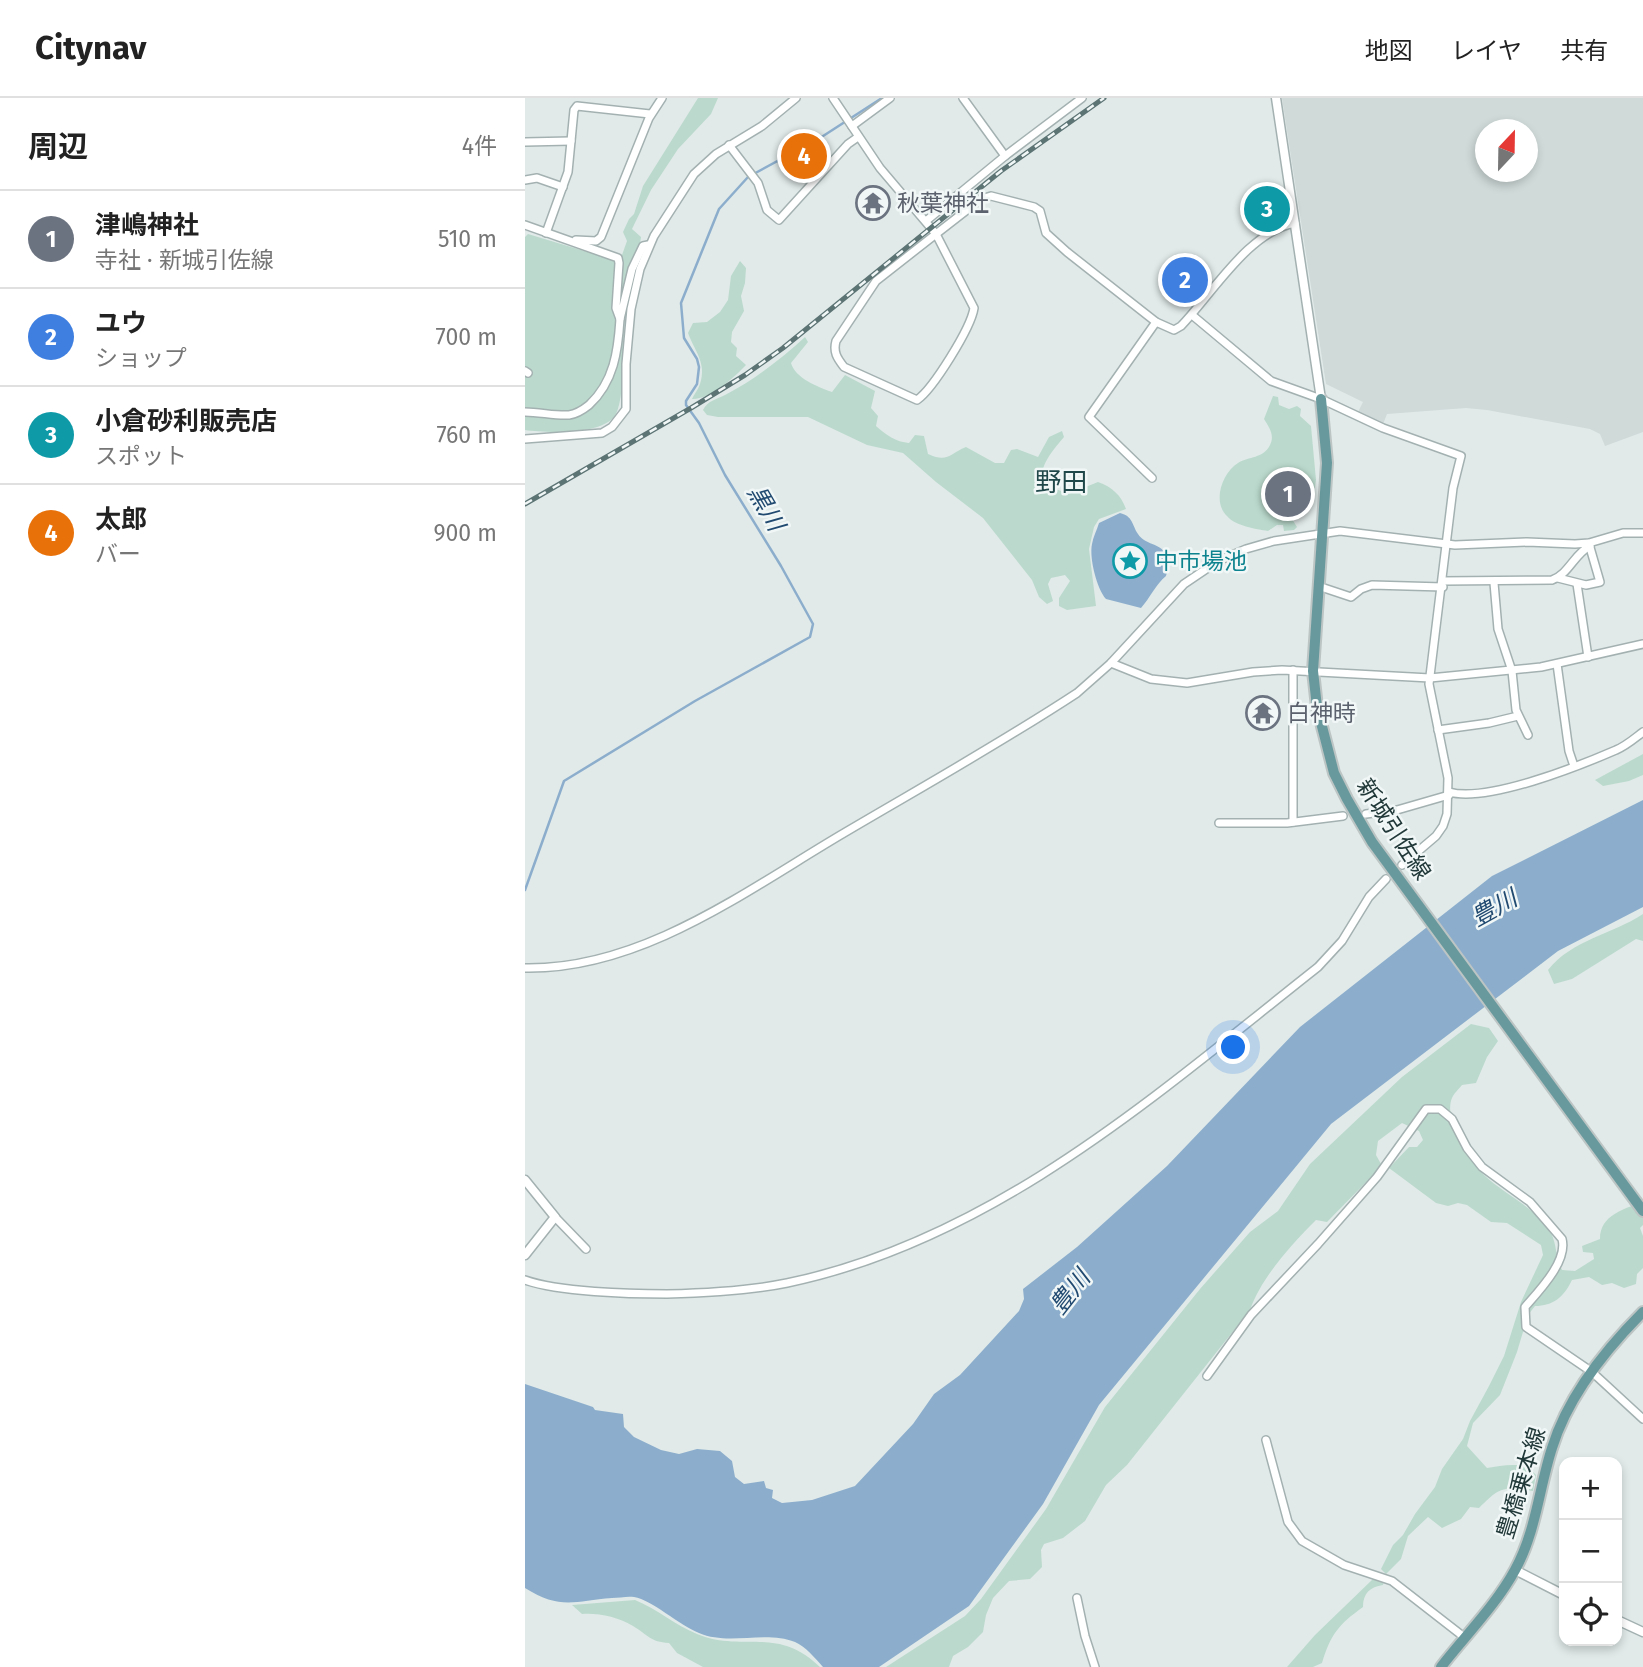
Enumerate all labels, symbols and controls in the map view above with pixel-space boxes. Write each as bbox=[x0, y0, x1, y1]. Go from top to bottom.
text: Citynav bbox=[35, 28, 147, 68]
text: 地図 bbox=[1365, 37, 1413, 65]
text: レイヤ bbox=[1451, 37, 1522, 65]
text: 共有 bbox=[1560, 37, 1608, 65]
north arrow bbox=[1475, 119, 1538, 182]
text: 周辺 bbox=[28, 129, 88, 165]
pin: 4 bbox=[781, 130, 827, 182]
text: 4件 bbox=[462, 132, 497, 160]
pin: 3 bbox=[1244, 183, 1290, 235]
temple icon: 秋葉神社 bbox=[854, 184, 892, 222]
place label: 秋葉神社 bbox=[897, 189, 989, 217]
text: 津嶋神社 bbox=[95, 210, 199, 241]
text: 1 bbox=[46, 225, 56, 253]
text: 510 m bbox=[438, 225, 497, 253]
text: 寺社 · 新城引佐線 bbox=[95, 246, 274, 274]
pin: 2 bbox=[1162, 254, 1208, 306]
text: ユウ bbox=[95, 308, 147, 339]
text: 2 bbox=[45, 323, 57, 351]
text: 700 m bbox=[436, 323, 497, 351]
text: ショップ bbox=[95, 344, 187, 372]
text: 小倉砂利販売店 bbox=[95, 406, 277, 437]
text: 3 bbox=[45, 421, 57, 449]
text: 760 m bbox=[436, 421, 497, 449]
text: スポット bbox=[95, 442, 187, 470]
district label: 野田 bbox=[1035, 467, 1087, 498]
pin: 1 bbox=[1265, 468, 1311, 520]
water label: 黒川 bbox=[742, 480, 792, 538]
text: 太郎 bbox=[95, 504, 147, 535]
text: 4 bbox=[45, 519, 58, 547]
text: 900 m bbox=[433, 519, 497, 547]
text: バー bbox=[95, 540, 141, 568]
place icon: 中市場池 bbox=[1111, 542, 1149, 580]
place label: 中市場池 bbox=[1155, 547, 1247, 575]
temple icon: 白神時 bbox=[1244, 694, 1282, 732]
place label: 白神時 bbox=[1287, 699, 1356, 727]
street label: 新城引佐線 bbox=[1351, 773, 1437, 885]
water label: 豊川 bbox=[1466, 883, 1524, 932]
your location bbox=[1216, 1030, 1250, 1064]
water label: 豊川 bbox=[1044, 1262, 1098, 1320]
street label: 豊橋乗本線 bbox=[1491, 1424, 1551, 1542]
map controls bbox=[1559, 1457, 1622, 1646]
button: + bbox=[1559, 1457, 1622, 1520]
button: − bbox=[1559, 1520, 1622, 1583]
button: locate bbox=[1559, 1583, 1622, 1646]

